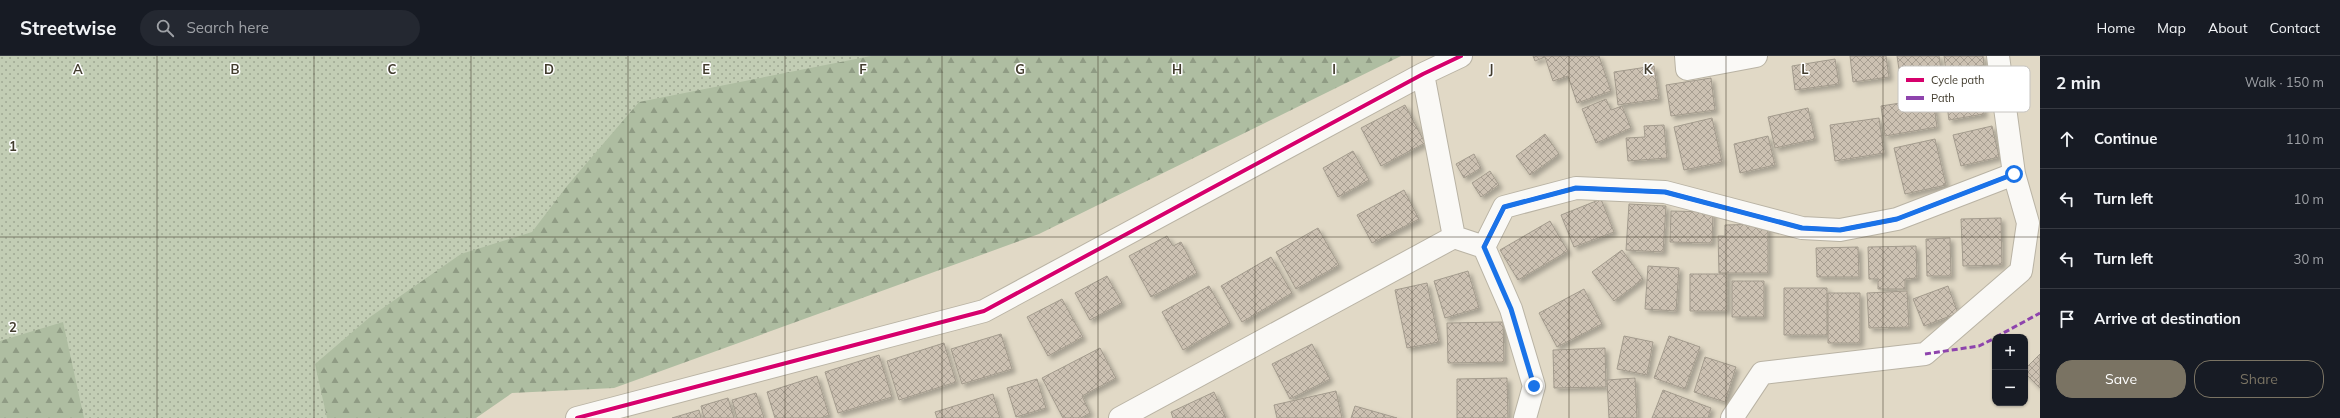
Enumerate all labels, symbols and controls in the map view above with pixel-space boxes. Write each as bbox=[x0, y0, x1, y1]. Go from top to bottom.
search box bbox=[140, 10, 420, 46]
text: Streetwise bbox=[20, 16, 116, 40]
icon: search bbox=[154, 17, 176, 39]
text: Search here bbox=[186, 18, 269, 37]
text: Home bbox=[2096, 19, 2135, 37]
text: Map bbox=[2157, 19, 2186, 37]
text: About bbox=[2208, 19, 2248, 37]
text: Contact bbox=[2270, 19, 2320, 37]
text: A bbox=[73, 61, 83, 77]
text: B bbox=[231, 61, 240, 77]
text: C bbox=[388, 61, 397, 77]
text: D bbox=[544, 61, 554, 77]
text: E bbox=[702, 61, 710, 77]
text: F bbox=[859, 61, 867, 77]
text: G bbox=[1015, 61, 1025, 77]
text: H bbox=[1172, 61, 1182, 77]
text: I bbox=[1332, 61, 1336, 77]
text: J bbox=[1489, 61, 1493, 77]
text: K bbox=[1644, 61, 1654, 77]
text: L bbox=[1801, 61, 1809, 77]
legend bbox=[1898, 66, 2030, 112]
text: 2 min bbox=[2056, 72, 2101, 93]
text: Cycle path bbox=[1931, 73, 1984, 87]
text: Walk · 150 m bbox=[2245, 74, 2324, 90]
text: Path bbox=[1931, 91, 1955, 105]
icon: ahead bbox=[2056, 128, 2078, 150]
text: Continue bbox=[2094, 129, 2157, 148]
text: 110 m bbox=[2286, 131, 2324, 147]
text: 1 bbox=[9, 138, 17, 154]
route start bbox=[2005, 165, 2023, 183]
icon: left bbox=[2056, 188, 2078, 210]
text: Turn left bbox=[2094, 189, 2153, 208]
text: 10 m bbox=[2294, 191, 2324, 207]
icon: left bbox=[2056, 248, 2078, 270]
text: Turn left bbox=[2094, 249, 2153, 268]
text: 30 m bbox=[2294, 251, 2324, 267]
icon: arrive bbox=[2056, 308, 2078, 330]
text: Arrive at destination bbox=[2094, 309, 2241, 328]
text: 2 bbox=[9, 319, 17, 335]
map controls bbox=[1992, 334, 2028, 406]
button: + bbox=[1992, 334, 2028, 370]
button: Save bbox=[2056, 360, 2186, 398]
button: Share bbox=[2194, 360, 2324, 398]
button: − bbox=[1992, 370, 2028, 406]
route end bbox=[1525, 377, 1543, 395]

